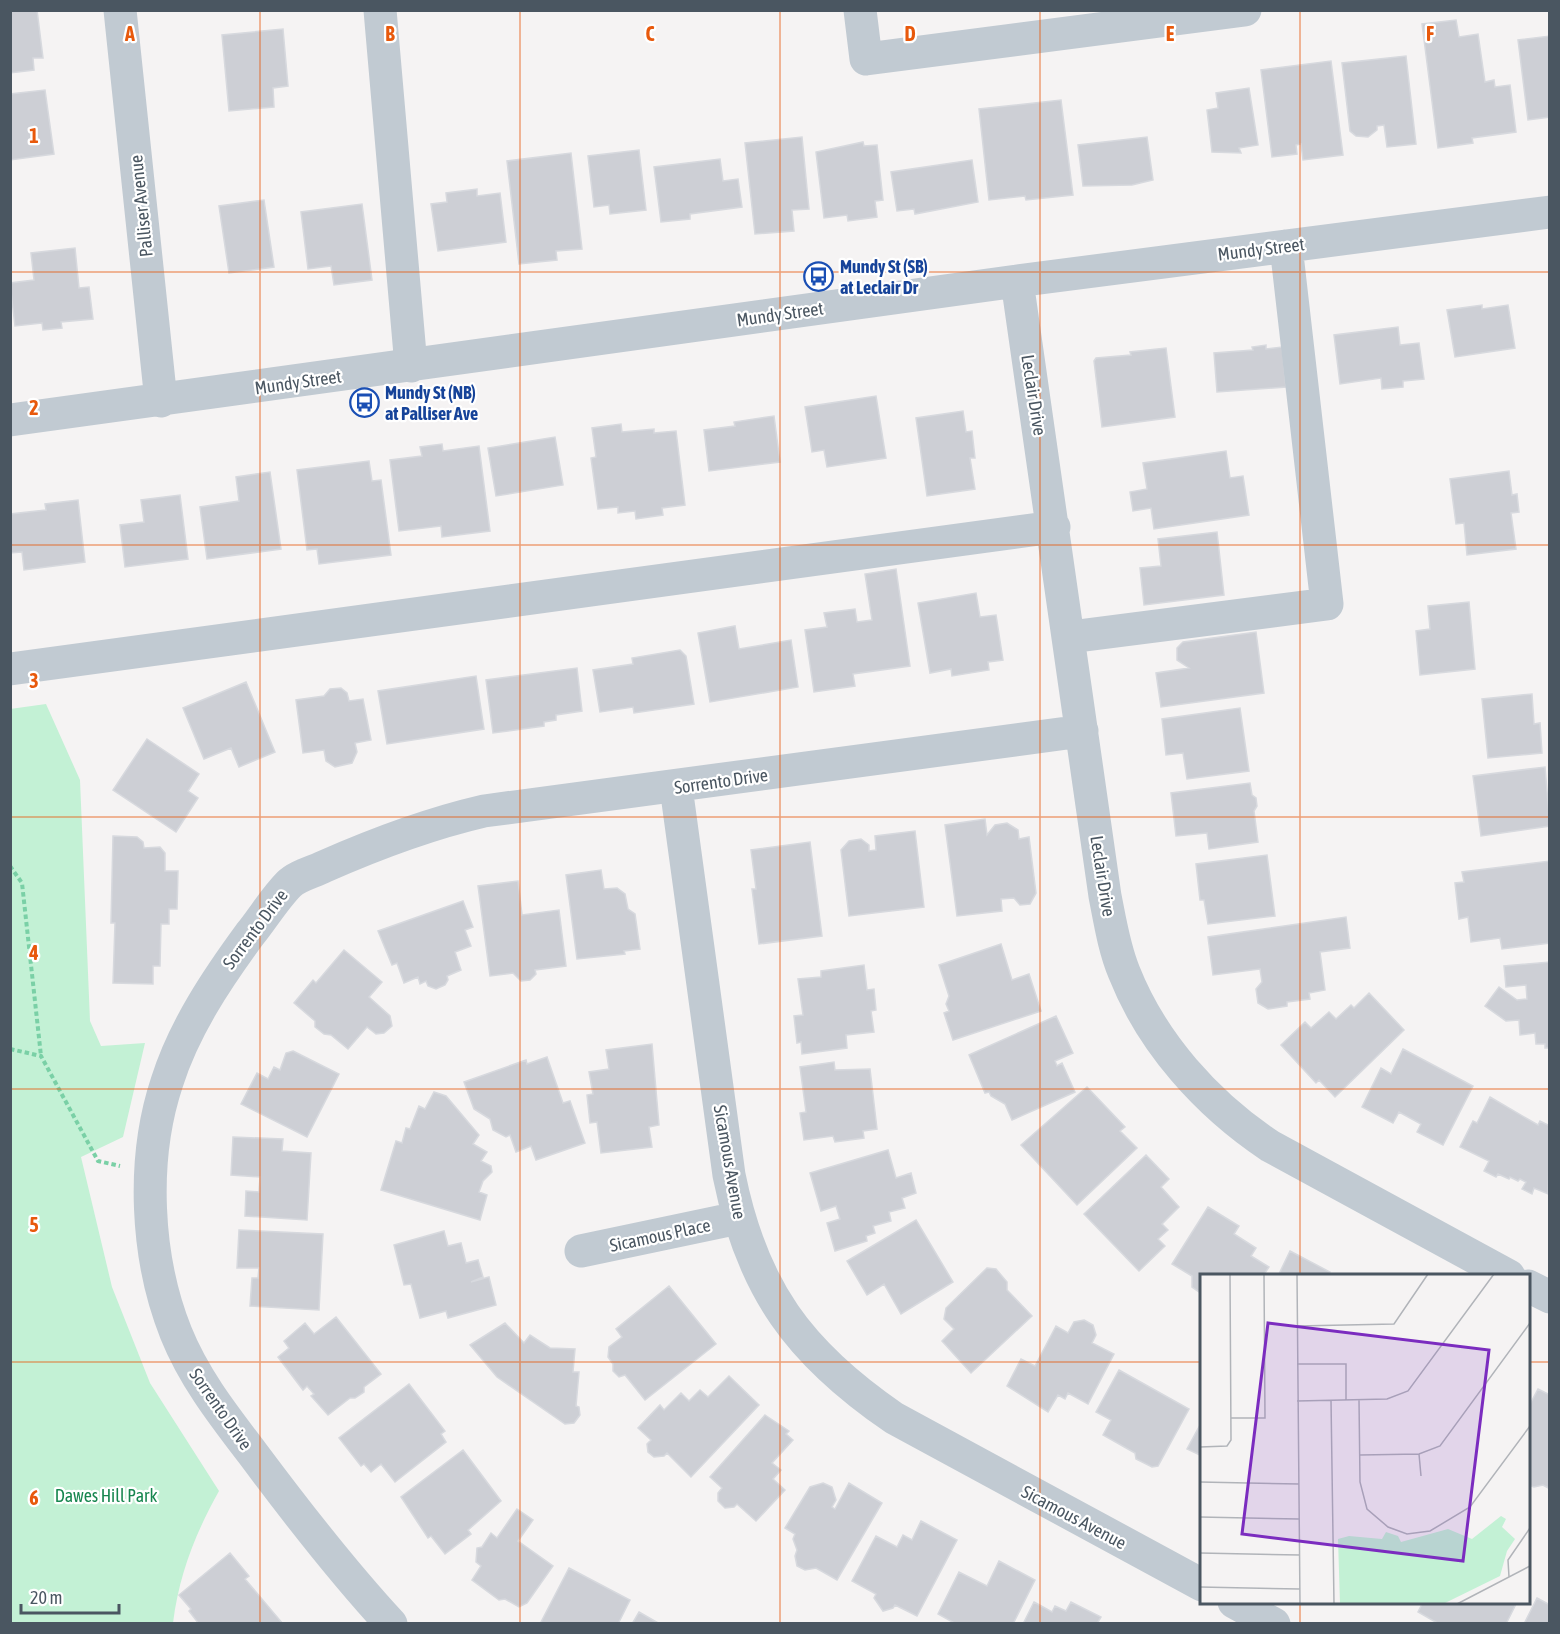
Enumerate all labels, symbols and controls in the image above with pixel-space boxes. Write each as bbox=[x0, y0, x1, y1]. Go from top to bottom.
text: A bbox=[124, 22, 135, 45]
text: B bbox=[385, 22, 395, 45]
text: C bbox=[646, 22, 655, 45]
text: D bbox=[904, 22, 916, 45]
text: E bbox=[1166, 22, 1175, 45]
text: F bbox=[1426, 22, 1434, 45]
text: 1 bbox=[29, 124, 39, 147]
street label: Palliser Avenue bbox=[125, 154, 157, 258]
street label: Mundy Street bbox=[1216, 233, 1306, 265]
place label: Mundy St (SB) at Leclair Dr bbox=[840, 256, 928, 298]
bus stop icon: Mundy St (SB) at Leclair Dr bbox=[803, 260, 835, 292]
street label: Mundy Street bbox=[735, 298, 825, 330]
street label: Leclair Drive bbox=[1017, 353, 1051, 437]
street label: Mundy Street bbox=[253, 366, 343, 398]
place label: Mundy St (NB) at Palliser Ave bbox=[385, 382, 478, 424]
bus stop icon: Mundy St (NB) at Palliser Ave bbox=[348, 386, 380, 418]
text: 2 bbox=[29, 396, 39, 419]
text: 3 bbox=[29, 669, 39, 692]
street label: Sorrento Drive bbox=[673, 764, 769, 798]
street label: Leclair Drive bbox=[1086, 834, 1120, 918]
street label: Sorrento Drive bbox=[218, 885, 292, 973]
text: 4 bbox=[28, 941, 39, 964]
street label: Sicamous Avenue bbox=[710, 1103, 750, 1221]
text: 5 bbox=[29, 1213, 39, 1236]
street label: Sicamous Place bbox=[608, 1214, 712, 1256]
inset map bbox=[1200, 1274, 1530, 1604]
street label: Sorrento Drive bbox=[185, 1364, 257, 1454]
street label: Sicamous Avenue bbox=[1018, 1481, 1130, 1553]
park label: Dawes Hill Park bbox=[55, 1485, 157, 1506]
text: 6 bbox=[29, 1486, 39, 1509]
scale bar bbox=[21, 1577, 118, 1615]
text: 20 m bbox=[30, 1587, 62, 1608]

